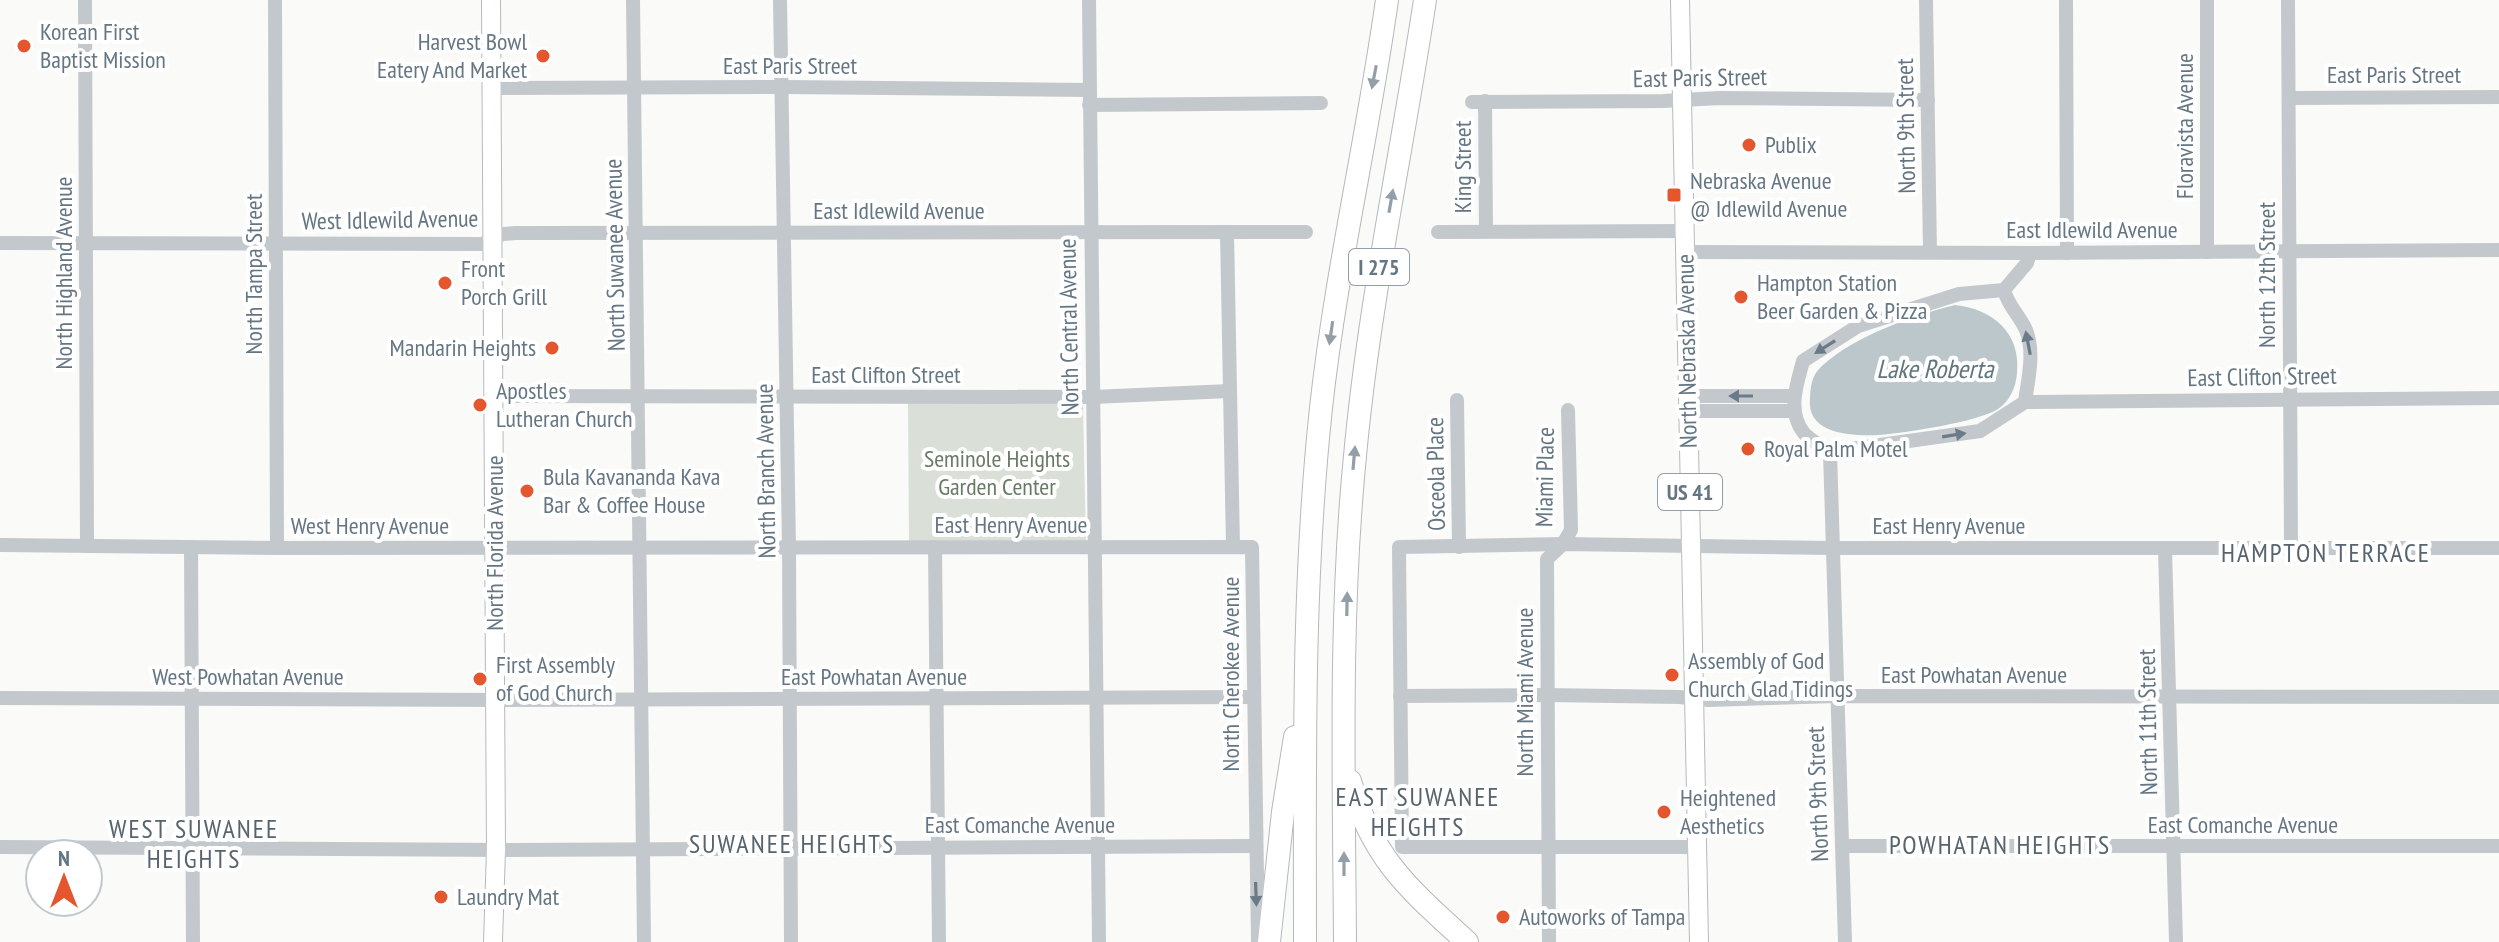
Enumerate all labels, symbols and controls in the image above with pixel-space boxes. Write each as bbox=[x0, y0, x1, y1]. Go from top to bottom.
place label: Korean First Baptist Mission bbox=[40, 16, 166, 75]
place label: Harvest Bowl Eatery And Market bbox=[377, 26, 527, 85]
marker: Korean First Baptist Mission bbox=[15, 37, 33, 55]
marker: Harvest Bowl Eatery And Market bbox=[534, 47, 552, 65]
street label: East Paris Street bbox=[723, 50, 857, 81]
street label: Floravista Avenue bbox=[2169, 53, 2200, 199]
street label: North 9th Street bbox=[1889, 58, 1922, 194]
street label: East Paris Street bbox=[2327, 59, 2461, 90]
street label: East Paris Street bbox=[1633, 61, 1768, 94]
one-way arrow bbox=[1368, 65, 1380, 90]
street label: King Street bbox=[1447, 120, 1478, 213]
place label: Publix bbox=[1765, 129, 1817, 160]
marker: Publix bbox=[1740, 136, 1758, 154]
street label: North Suwanee Avenue bbox=[597, 159, 632, 351]
place label: Nebraska Avenue @ Idlewild Avenue bbox=[1690, 165, 1847, 224]
street label: North Highland Avenue bbox=[48, 177, 79, 369]
marker: Nebraska Avenue @ Idlewild Avenue bbox=[1665, 186, 1683, 204]
one-way arrow bbox=[1386, 188, 1398, 213]
street label: North Tampa Street bbox=[238, 193, 269, 354]
street label: East Idlewild Avenue bbox=[813, 195, 985, 226]
street label: West Idlewild Avenue bbox=[301, 202, 479, 237]
street label: North 12th Street bbox=[2251, 202, 2282, 348]
street label: East Idlewild Avenue bbox=[2006, 214, 2178, 245]
street label: North Central Avenue bbox=[1051, 238, 1086, 416]
road number: I 275 bbox=[1349, 249, 1409, 285]
place label: Front Porch Grill bbox=[461, 253, 547, 312]
street label: North Nebraska Avenue bbox=[1669, 254, 1704, 448]
place label: Hampton Station Beer Garden & Pizza bbox=[1757, 267, 1927, 326]
marker: Front Porch Grill bbox=[436, 274, 454, 292]
marker: Hampton Station Beer Garden & Pizza bbox=[1732, 288, 1750, 306]
one-way arrow bbox=[1324, 321, 1337, 346]
one-way arrow bbox=[2022, 330, 2034, 355]
place label: Mandarin Heights bbox=[390, 332, 536, 363]
marker: Mandarin Heights bbox=[543, 339, 561, 357]
one-way arrow bbox=[1814, 339, 1836, 353]
water label: Lake Roberta bbox=[1877, 352, 1995, 385]
street label: East Clifton Street bbox=[811, 359, 961, 390]
street label: East Clifton Street bbox=[2187, 360, 2337, 393]
place label: Apostles Lutheran Church bbox=[496, 375, 633, 434]
street label: North Branch Avenue bbox=[748, 383, 783, 559]
one-way arrow bbox=[1728, 390, 1753, 402]
marker: Apostles Lutheran Church bbox=[471, 396, 489, 414]
street label: Osceola Place bbox=[1419, 417, 1452, 531]
street label: Miami Place bbox=[1528, 427, 1561, 527]
one-way arrow bbox=[1942, 428, 1967, 441]
place label: Royal Palm Motel bbox=[1764, 433, 1908, 464]
marker: Royal Palm Motel bbox=[1739, 440, 1757, 458]
park label: Seminole Heights Garden Center bbox=[924, 443, 1070, 502]
one-way arrow bbox=[1348, 445, 1361, 470]
street label: North Florida Avenue bbox=[479, 455, 510, 631]
place label: Bula Kavananda Kava Bar & Coffee House bbox=[543, 461, 720, 520]
road number: US 41 bbox=[1658, 474, 1722, 510]
marker: Bula Kavananda Kava Bar & Coffee House bbox=[518, 482, 536, 500]
street label: East Henry Avenue bbox=[934, 509, 1088, 540]
street label: West Henry Avenue bbox=[291, 510, 449, 541]
street label: East Henry Avenue bbox=[1872, 510, 2026, 541]
district label: HAMPTON TERRACE bbox=[2221, 536, 2431, 569]
street label: North Cherokee Avenue bbox=[1215, 577, 1246, 771]
one-way arrow bbox=[1340, 591, 1353, 616]
street label: North Miami Avenue bbox=[1509, 608, 1540, 776]
place label: Assembly of God Church Glad Tidings bbox=[1688, 645, 1853, 704]
street label: North 11th Street bbox=[2131, 648, 2164, 795]
place label: First Assembly of God Church bbox=[496, 649, 615, 708]
street label: East Powhatan Avenue bbox=[1881, 659, 2067, 690]
street label: West Powhatan Avenue bbox=[152, 661, 344, 692]
street label: East Powhatan Avenue bbox=[781, 661, 967, 692]
marker: Assembly of God Church Glad Tidings bbox=[1663, 666, 1681, 684]
marker: First Assembly of God Church bbox=[471, 670, 489, 688]
street label: North 9th Street bbox=[1800, 725, 1835, 862]
district label: EAST SUWANEE HEIGHTS bbox=[1336, 780, 1500, 843]
place label: Heightened Aesthetics bbox=[1680, 782, 1776, 841]
marker: Heightened Aesthetics bbox=[1655, 803, 1673, 821]
street label: East Comanche Avenue bbox=[925, 809, 1115, 840]
street label: East Comanche Avenue bbox=[2148, 809, 2338, 840]
district label: WEST SUWANEE HEIGHTS bbox=[109, 812, 279, 875]
district label: SUWANEE HEIGHTS bbox=[689, 827, 895, 860]
district label: POWHATAN HEIGHTS bbox=[1889, 828, 2111, 861]
north arrow bbox=[24, 838, 104, 918]
text: N bbox=[58, 844, 70, 872]
one-way arrow bbox=[1338, 851, 1350, 876]
place label: Laundry Mat bbox=[457, 881, 559, 912]
one-way arrow bbox=[1250, 882, 1263, 907]
marker: Laundry Mat bbox=[432, 888, 450, 906]
place label: Autoworks of Tampa bbox=[1519, 901, 1685, 932]
marker: Autoworks of Tampa bbox=[1494, 908, 1512, 926]

